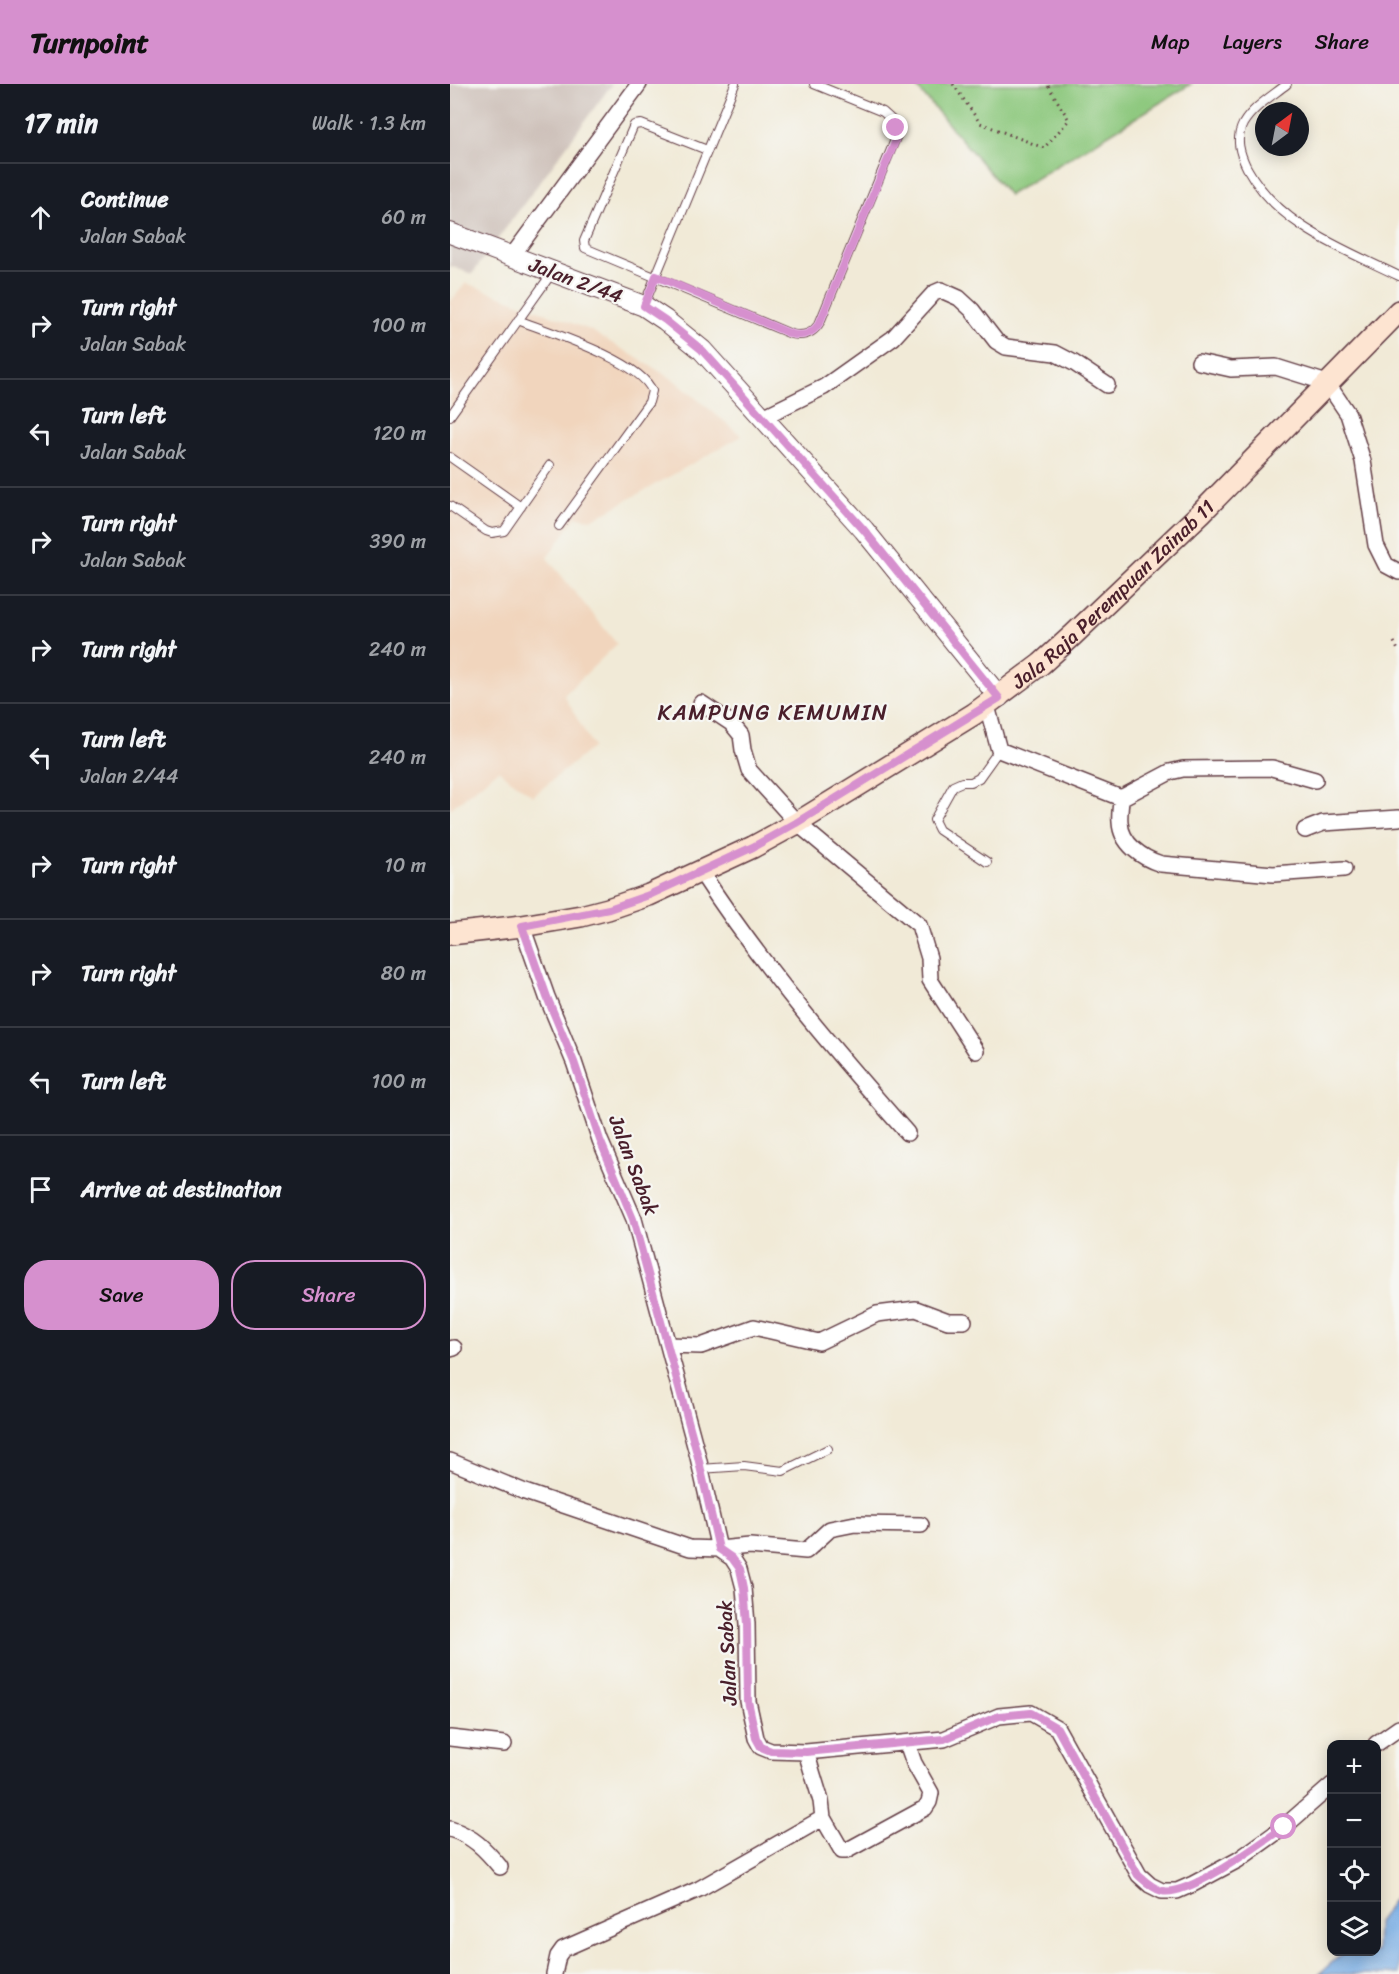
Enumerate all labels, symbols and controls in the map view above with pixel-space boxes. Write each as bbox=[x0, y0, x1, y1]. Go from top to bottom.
text: Turnpoint bbox=[30, 18, 149, 67]
text: Map bbox=[1151, 23, 1190, 61]
text: Layers bbox=[1223, 23, 1282, 61]
text: Share bbox=[1315, 23, 1369, 61]
text: 17 min bbox=[24, 100, 98, 146]
north arrow bbox=[1255, 102, 1309, 156]
text: Walk · 1.3 km bbox=[312, 106, 426, 141]
route end bbox=[882, 114, 908, 140]
text: Continue bbox=[81, 180, 169, 219]
text: 60 m bbox=[381, 200, 426, 235]
icon: ahead bbox=[24, 201, 57, 234]
text: Jalan Sabak bbox=[81, 219, 186, 254]
street label: Jalan 2/44 bbox=[523, 247, 628, 314]
text: Turn right bbox=[81, 288, 176, 327]
text: 100 m bbox=[372, 308, 426, 343]
icon: right bbox=[24, 309, 57, 342]
text: Jalan Sabak bbox=[81, 327, 186, 362]
text: Turn left bbox=[81, 396, 166, 435]
text: 120 m bbox=[373, 416, 426, 451]
icon: left bbox=[24, 417, 57, 450]
text: Jalan Sabak bbox=[81, 435, 186, 470]
street label: Jala Raja Perempuan Zainab 11 bbox=[1003, 491, 1224, 699]
text: Turn right bbox=[81, 504, 176, 543]
text: 390 m bbox=[370, 524, 426, 559]
icon: right bbox=[24, 525, 57, 558]
text: Jalan Sabak bbox=[81, 543, 186, 578]
text: Turn right bbox=[81, 630, 176, 669]
text: 240 m bbox=[369, 632, 426, 667]
icon: right bbox=[24, 633, 57, 666]
district label: KAMPUNG KEMUMIN bbox=[658, 693, 888, 732]
text: Turn left bbox=[81, 720, 166, 759]
text: 240 m bbox=[369, 740, 426, 775]
icon: left bbox=[24, 741, 57, 774]
text: Jalan 2/44 bbox=[81, 759, 179, 794]
text: Turn right bbox=[81, 846, 176, 885]
text: 10 m bbox=[384, 848, 426, 883]
icon: right bbox=[24, 849, 57, 882]
text: Turn right bbox=[81, 954, 176, 993]
text: 80 m bbox=[381, 956, 426, 991]
icon: right bbox=[24, 957, 57, 990]
text: Turn left bbox=[81, 1062, 166, 1101]
text: 100 m bbox=[372, 1064, 426, 1099]
icon: left bbox=[24, 1065, 57, 1098]
street label: Jalan Sabak bbox=[598, 1109, 669, 1221]
text: Arrive at destination bbox=[81, 1170, 282, 1209]
icon: arrive bbox=[24, 1173, 57, 1206]
button: Save bbox=[24, 1260, 219, 1330]
button: Share bbox=[231, 1260, 426, 1330]
street label: Jalan Sabak bbox=[707, 1599, 748, 1707]
map controls bbox=[1327, 1740, 1381, 1956]
button: + bbox=[1327, 1740, 1381, 1794]
button: − bbox=[1327, 1794, 1381, 1848]
route start bbox=[1270, 1813, 1296, 1839]
button: locate bbox=[1327, 1848, 1381, 1902]
button: layers bbox=[1327, 1902, 1381, 1956]

